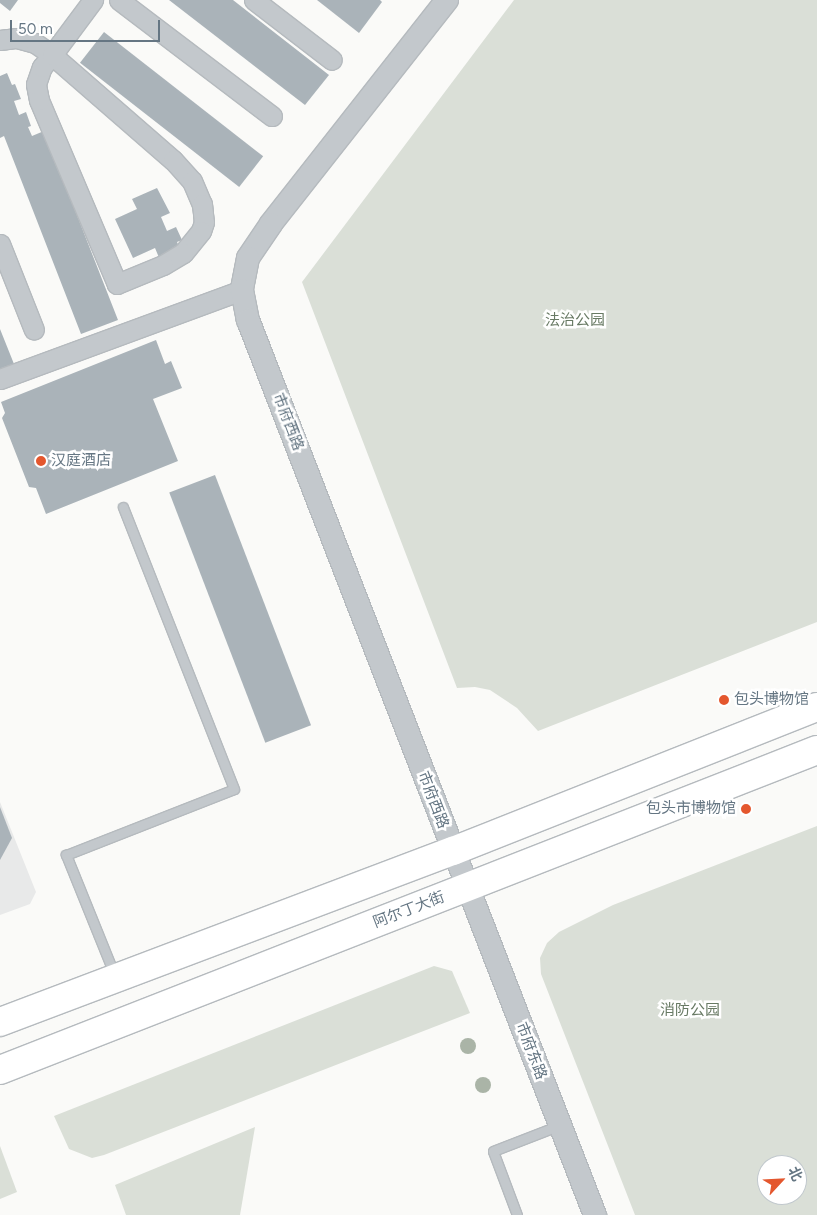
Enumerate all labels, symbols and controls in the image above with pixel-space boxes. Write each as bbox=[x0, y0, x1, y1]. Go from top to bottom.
scale bar bbox=[12, 10, 162, 42]
text: 50 m bbox=[18, 20, 53, 38]
park label: 法治公园 bbox=[545, 312, 605, 330]
street label: 市府西路 bbox=[269, 391, 307, 453]
place label: 汉庭酒店 bbox=[51, 452, 111, 470]
marker: 汉庭酒店 bbox=[35, 455, 47, 467]
place label: 包头博物馆 bbox=[734, 691, 809, 709]
marker: 包头博物馆 bbox=[718, 694, 730, 706]
street label: 市府西路 bbox=[414, 769, 452, 831]
place label: 包头市博物馆 bbox=[646, 800, 736, 818]
marker: 包头市博物馆 bbox=[740, 803, 752, 815]
street label: 阿尔丁大街 bbox=[371, 888, 447, 932]
park label: 消防公园 bbox=[660, 1002, 720, 1020]
street label: 市府东路 bbox=[512, 1020, 550, 1082]
north arrow bbox=[757, 1155, 807, 1205]
text: 北 bbox=[784, 1164, 806, 1184]

